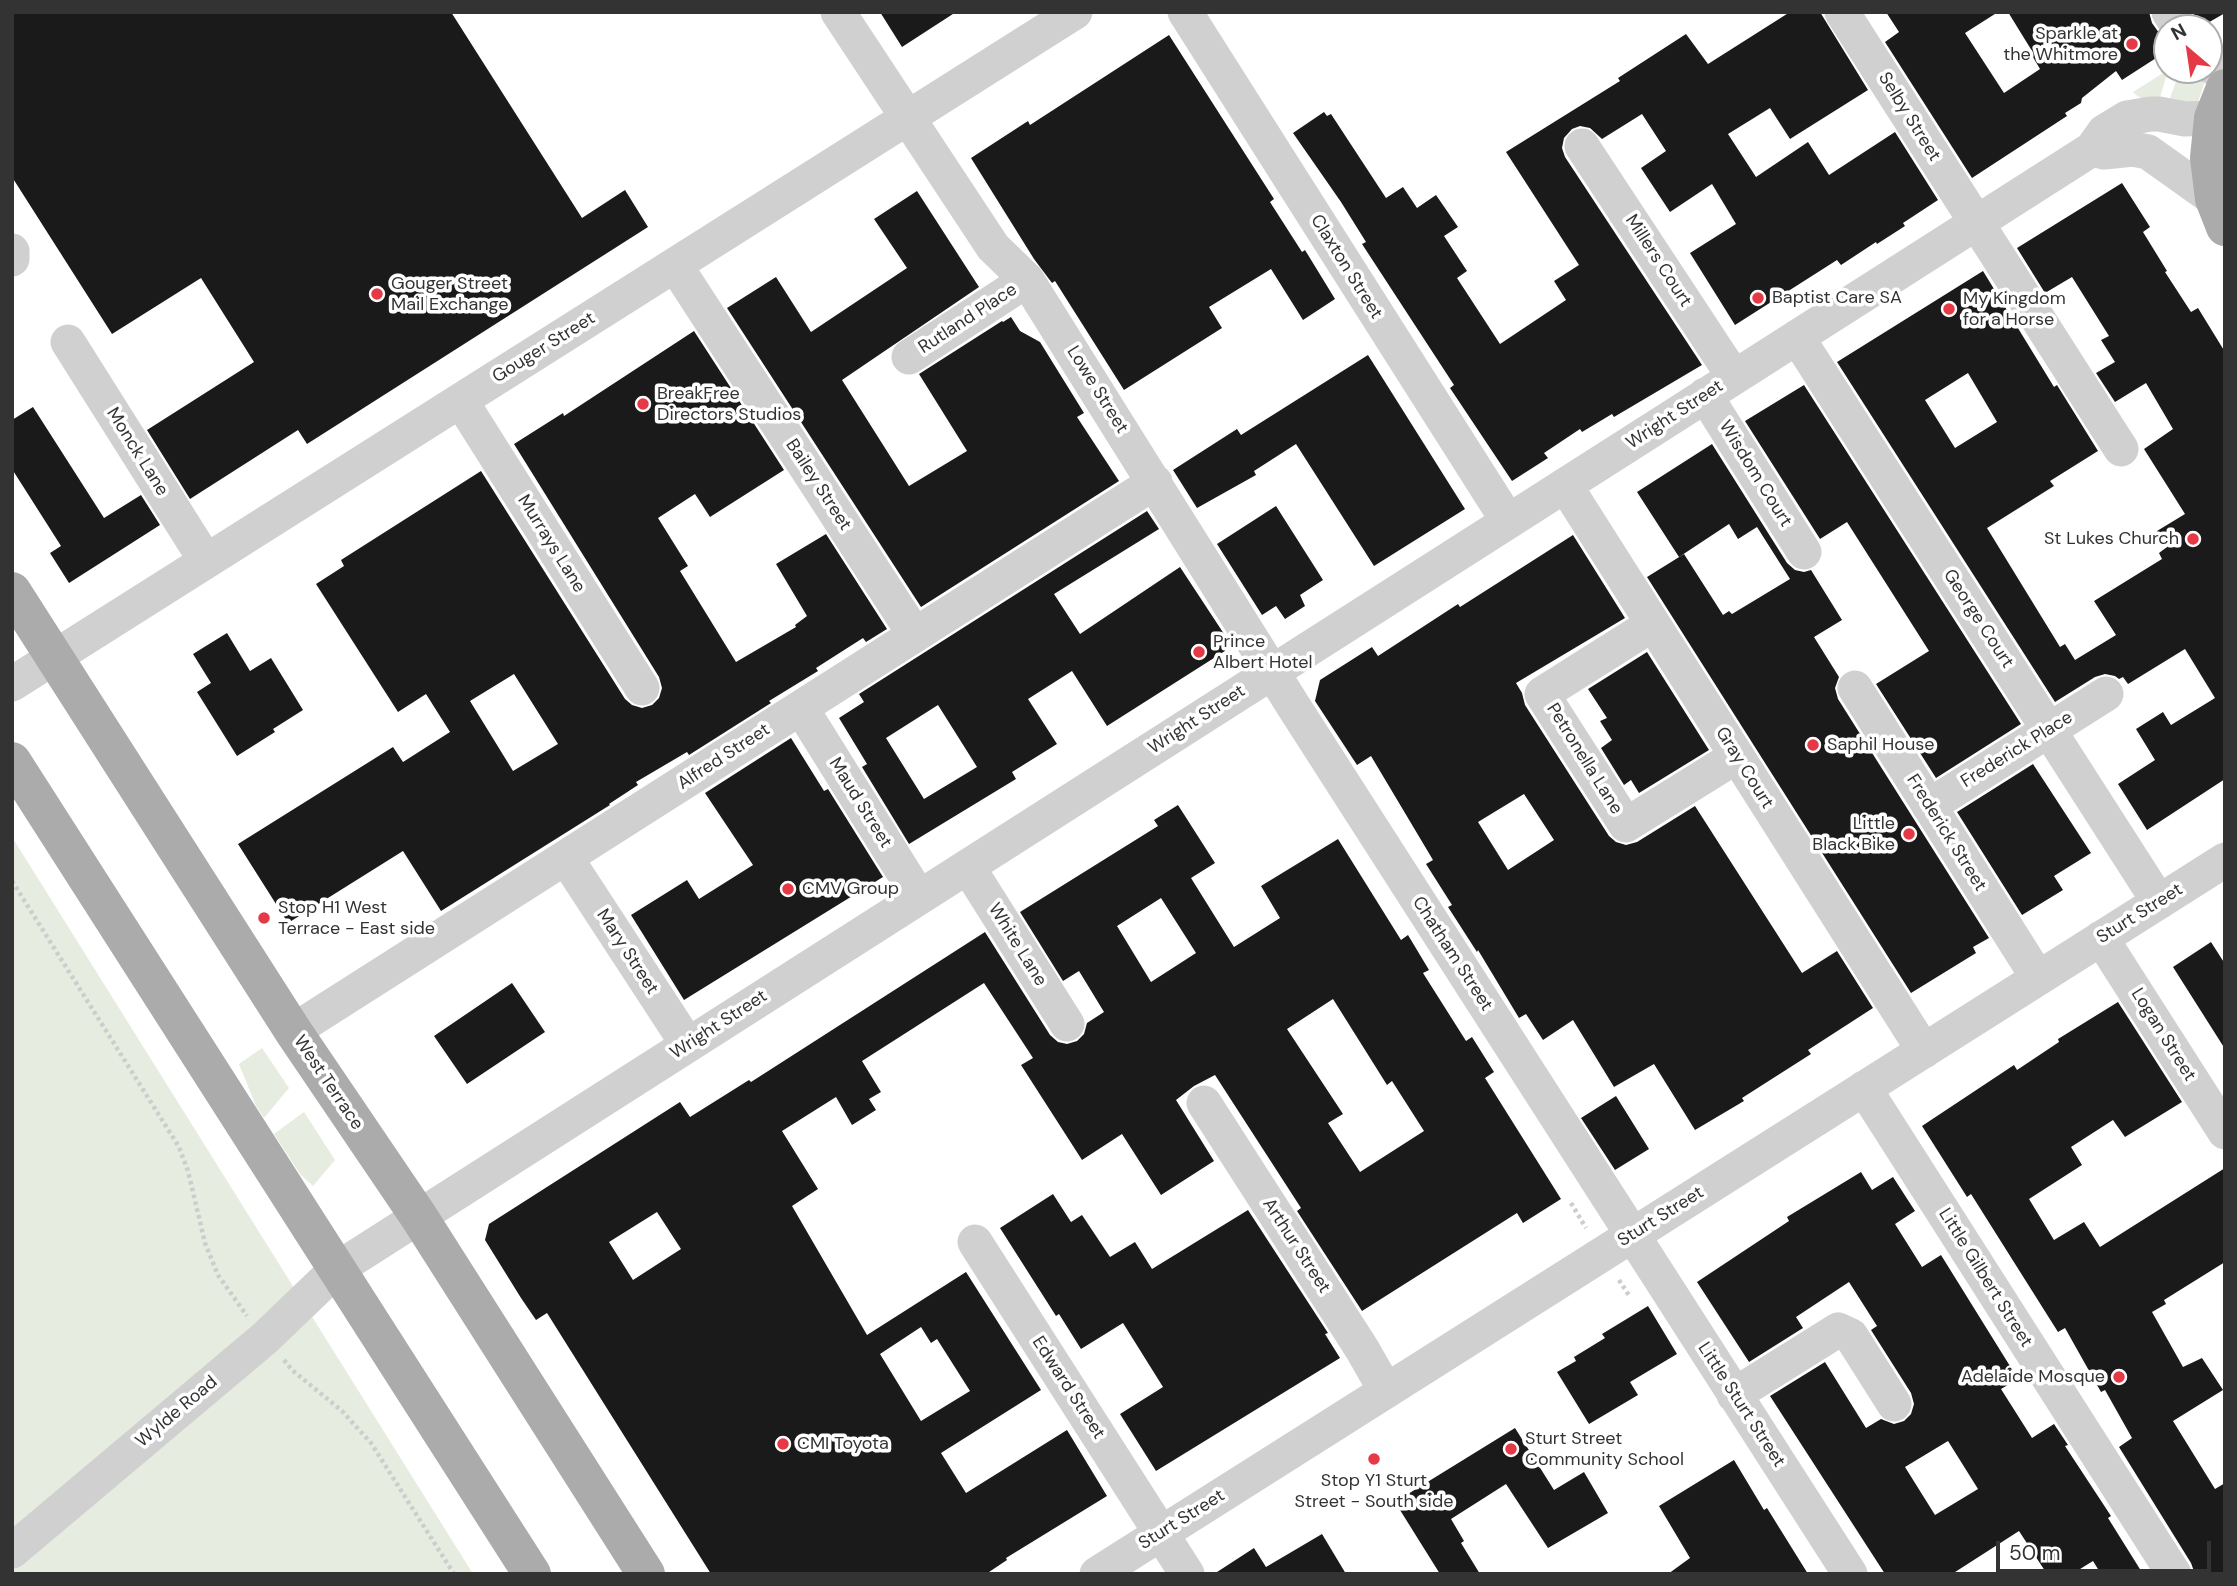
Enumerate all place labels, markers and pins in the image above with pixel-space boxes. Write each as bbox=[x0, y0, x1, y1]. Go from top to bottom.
place label: Sparkle at the Whitmore bbox=[2003, 23, 2118, 66]
marker: Sparkle at the Whitmore bbox=[2124, 36, 2140, 52]
place label: Gouger Street Mail Exchange bbox=[391, 273, 508, 316]
marker: Gouger Street Mail Exchange bbox=[369, 286, 385, 302]
place label: Baptist Care SA bbox=[1772, 287, 1902, 309]
place label: My Kingdom for a Horse bbox=[1963, 288, 2066, 330]
marker: Baptist Care SA bbox=[1750, 290, 1766, 306]
marker: My Kingdom for a Horse bbox=[1941, 301, 1957, 317]
place label: BreakFree Directors Studios bbox=[657, 383, 801, 426]
marker: BreakFree Directors Studios bbox=[635, 396, 651, 412]
place label: St Lukes Church bbox=[2044, 528, 2179, 550]
marker: St Lukes Church bbox=[2185, 531, 2201, 547]
place label: Prince Albert Hotel bbox=[1213, 631, 1313, 674]
marker: Prince Albert Hotel bbox=[1191, 644, 1207, 660]
place label: Saphil House bbox=[1827, 734, 1934, 756]
marker: Saphil House bbox=[1805, 737, 1821, 753]
place label: Little Black Bike bbox=[1812, 813, 1895, 856]
marker: Little Black Bike bbox=[1901, 826, 1917, 842]
place label: CMV Group bbox=[802, 878, 899, 900]
marker: CMV Group bbox=[780, 881, 796, 897]
place label: Stop H1 West Terrace - East side bbox=[278, 897, 435, 940]
marker: Stop H1 West Terrace - East side bbox=[256, 910, 272, 926]
place label: Adelaide Mosque bbox=[1961, 1366, 2105, 1388]
marker: Adelaide Mosque bbox=[2111, 1369, 2127, 1385]
place label: Sturt Street Community School bbox=[1525, 1428, 1684, 1470]
place label: CMI Toyota bbox=[797, 1433, 889, 1455]
marker: CMI Toyota bbox=[775, 1436, 791, 1452]
marker: Sturt Street Community School bbox=[1503, 1441, 1519, 1457]
marker: Stop Y1 Sturt Street - South side bbox=[1366, 1451, 1382, 1467]
place label: Stop Y1 Sturt Street - South side bbox=[1295, 1470, 1453, 1512]

